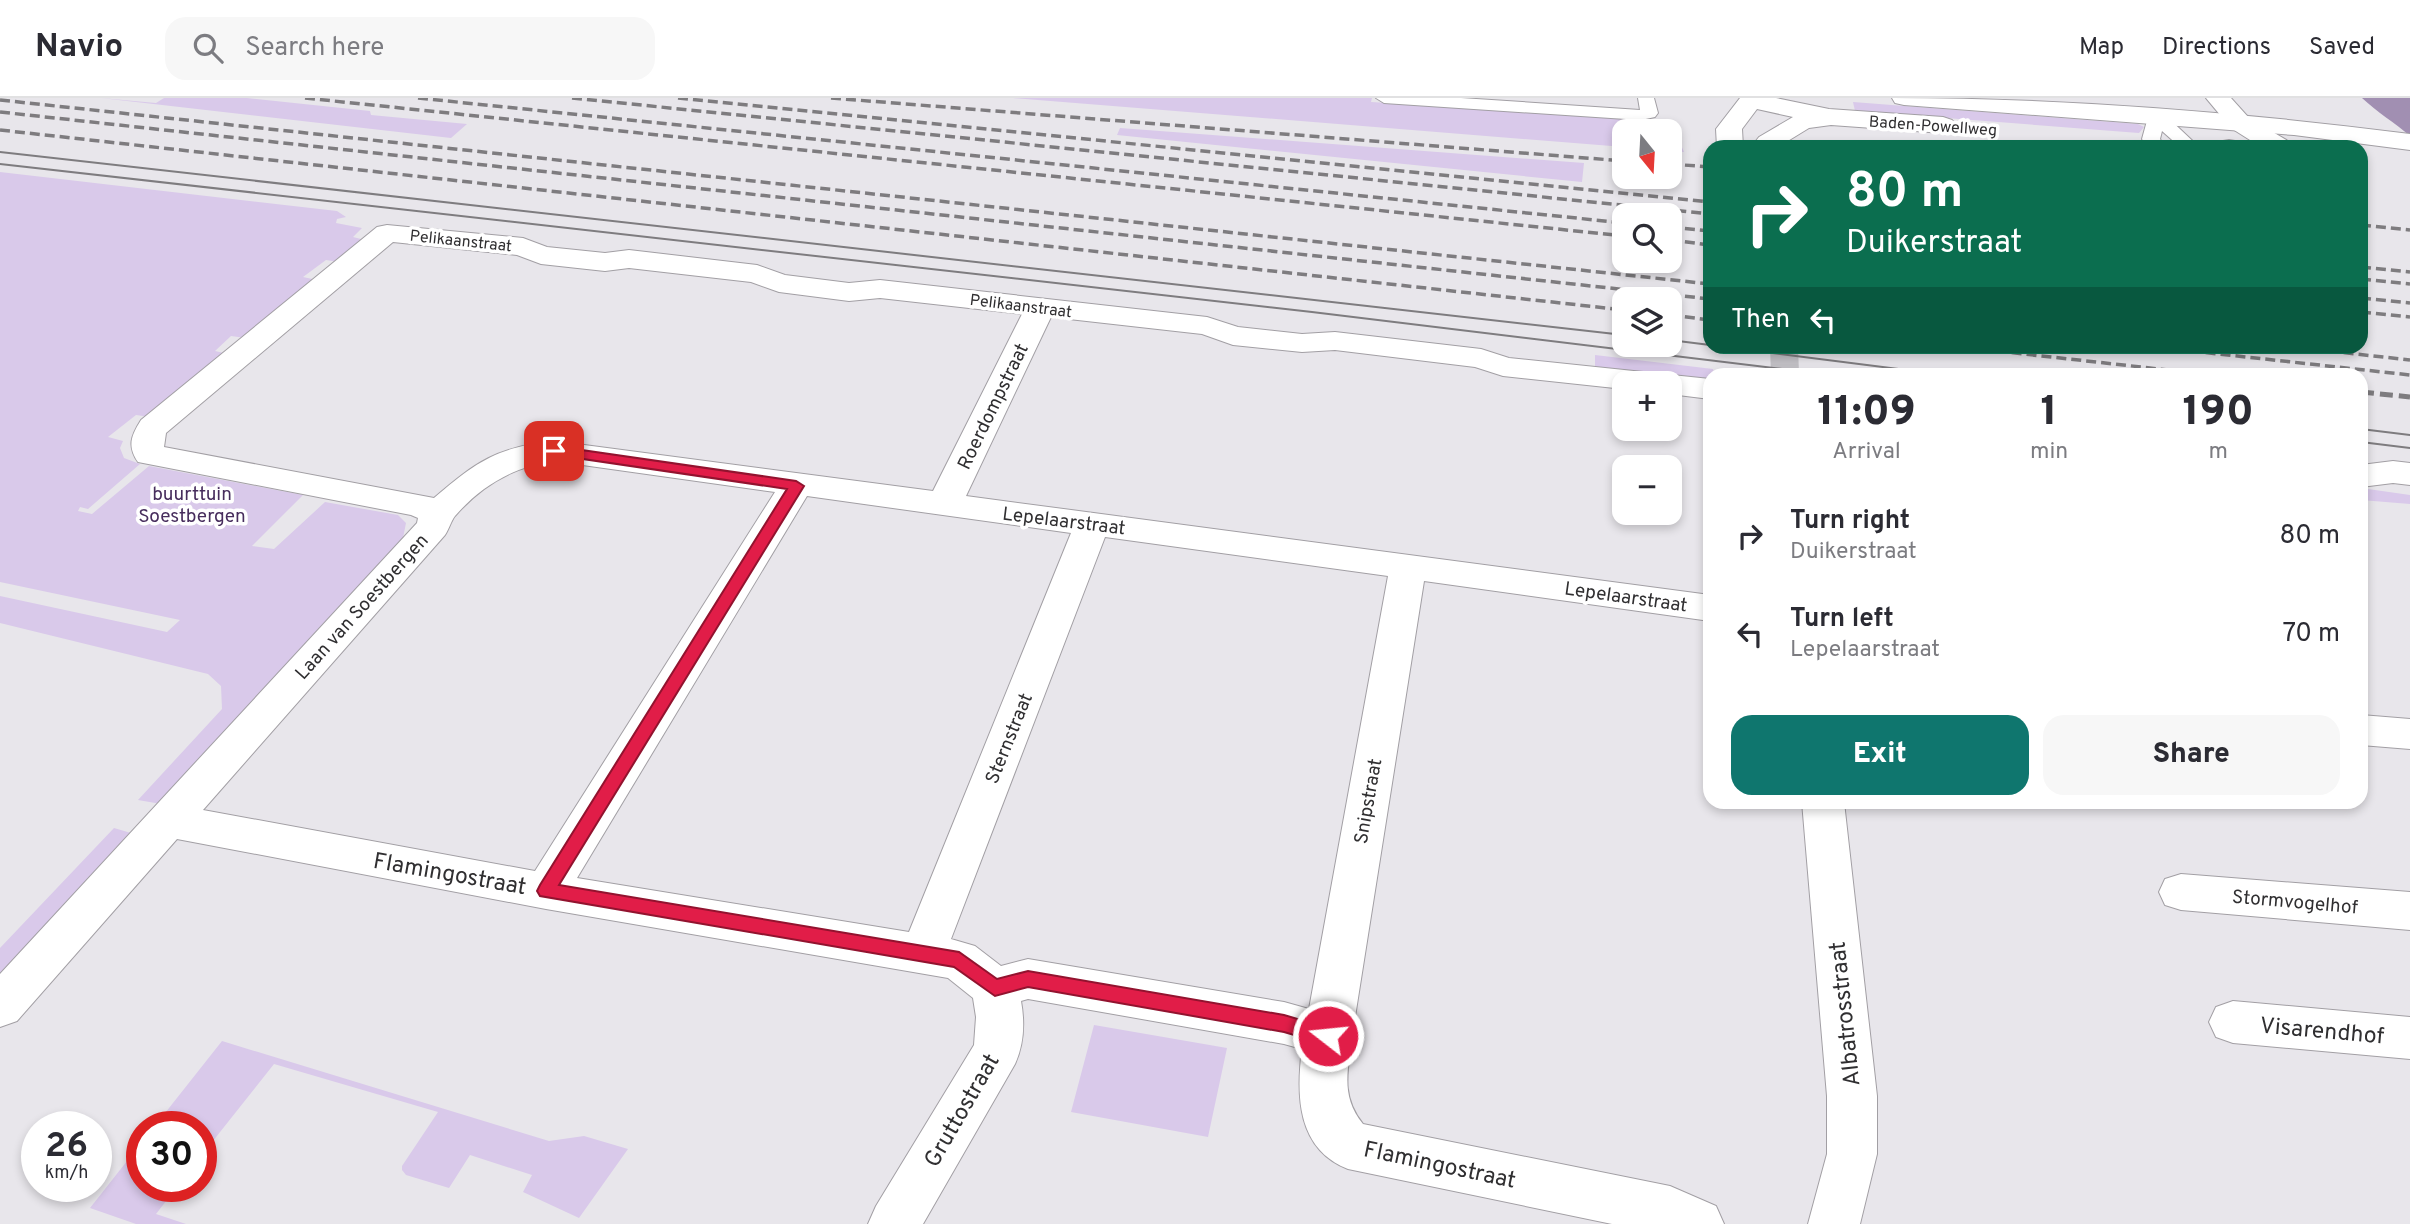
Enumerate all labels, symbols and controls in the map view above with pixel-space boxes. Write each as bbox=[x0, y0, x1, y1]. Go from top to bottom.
search box bbox=[165, 17, 655, 80]
text: Navio bbox=[35, 27, 123, 69]
icon: search bbox=[189, 29, 227, 67]
text: Search here bbox=[245, 32, 384, 65]
text: Map bbox=[2079, 33, 2124, 63]
text: Directions bbox=[2162, 33, 2271, 63]
text: Saved bbox=[2309, 33, 2375, 63]
street label: Baden-Powellweg bbox=[1868, 113, 1998, 141]
north arrow bbox=[1612, 119, 1682, 189]
map controls bbox=[1612, 119, 1682, 525]
text: 80 m bbox=[1846, 163, 1963, 225]
icon: right bbox=[1731, 168, 1822, 259]
button: search bbox=[1612, 203, 1682, 273]
text: Duikerstraat bbox=[1846, 224, 2022, 264]
street label: Pelikaanstraat bbox=[409, 227, 513, 257]
button: layers bbox=[1612, 287, 1682, 357]
street label: Pelikaanstraat bbox=[969, 291, 1073, 323]
icon: left bbox=[1804, 301, 1842, 339]
text: Then bbox=[1731, 304, 1790, 337]
street label: Roerdompstraat bbox=[953, 340, 1035, 474]
button: + bbox=[1612, 371, 1682, 441]
text: 11:09 bbox=[1817, 387, 1916, 440]
text: 1 bbox=[2041, 387, 2058, 440]
text: 190 bbox=[2182, 387, 2254, 440]
pin bbox=[524, 421, 584, 481]
icon: arrive bbox=[535, 432, 573, 470]
text: Arrival bbox=[1832, 438, 1901, 467]
text: min bbox=[2030, 438, 2068, 467]
text: m bbox=[2208, 438, 2228, 467]
button: − bbox=[1612, 455, 1682, 525]
park label: buurttuin Soestbergen bbox=[138, 483, 246, 529]
street label: Lepelaarstraat bbox=[1001, 503, 1127, 541]
text: Turn right bbox=[1790, 505, 1910, 538]
icon: right bbox=[1731, 517, 1769, 555]
text: 80 m bbox=[2280, 520, 2340, 553]
street label: Laan van Soestbergen bbox=[291, 529, 434, 685]
text: Duikerstraat bbox=[1790, 538, 1917, 567]
street label: Lepelaarstraat bbox=[1563, 577, 1689, 618]
text: Turn left bbox=[1790, 603, 1894, 636]
icon: left bbox=[1731, 615, 1769, 653]
text: 70 m bbox=[2282, 618, 2340, 651]
text: Lepelaarstraat bbox=[1790, 636, 1940, 665]
street label: Sternstraat bbox=[981, 690, 1039, 788]
button: Exit bbox=[1731, 715, 2029, 795]
button: Share bbox=[2043, 715, 2340, 795]
street label: Snipstraat bbox=[1350, 757, 1388, 846]
street label: Flamingostraat bbox=[371, 848, 528, 903]
street label: Stormvogelhof bbox=[2231, 886, 2359, 921]
street label: Albatrosstraat bbox=[1824, 940, 1869, 1088]
position arrow bbox=[1291, 999, 1365, 1073]
street label: Visarendhof bbox=[2258, 1013, 2385, 1052]
street label: Gruttostraat bbox=[919, 1049, 1007, 1173]
speed limit sign: 30 bbox=[126, 1111, 217, 1202]
text: 26 bbox=[45, 1125, 88, 1169]
street label: Flamingostraat bbox=[1361, 1136, 1518, 1197]
text: km/h bbox=[45, 1162, 88, 1185]

